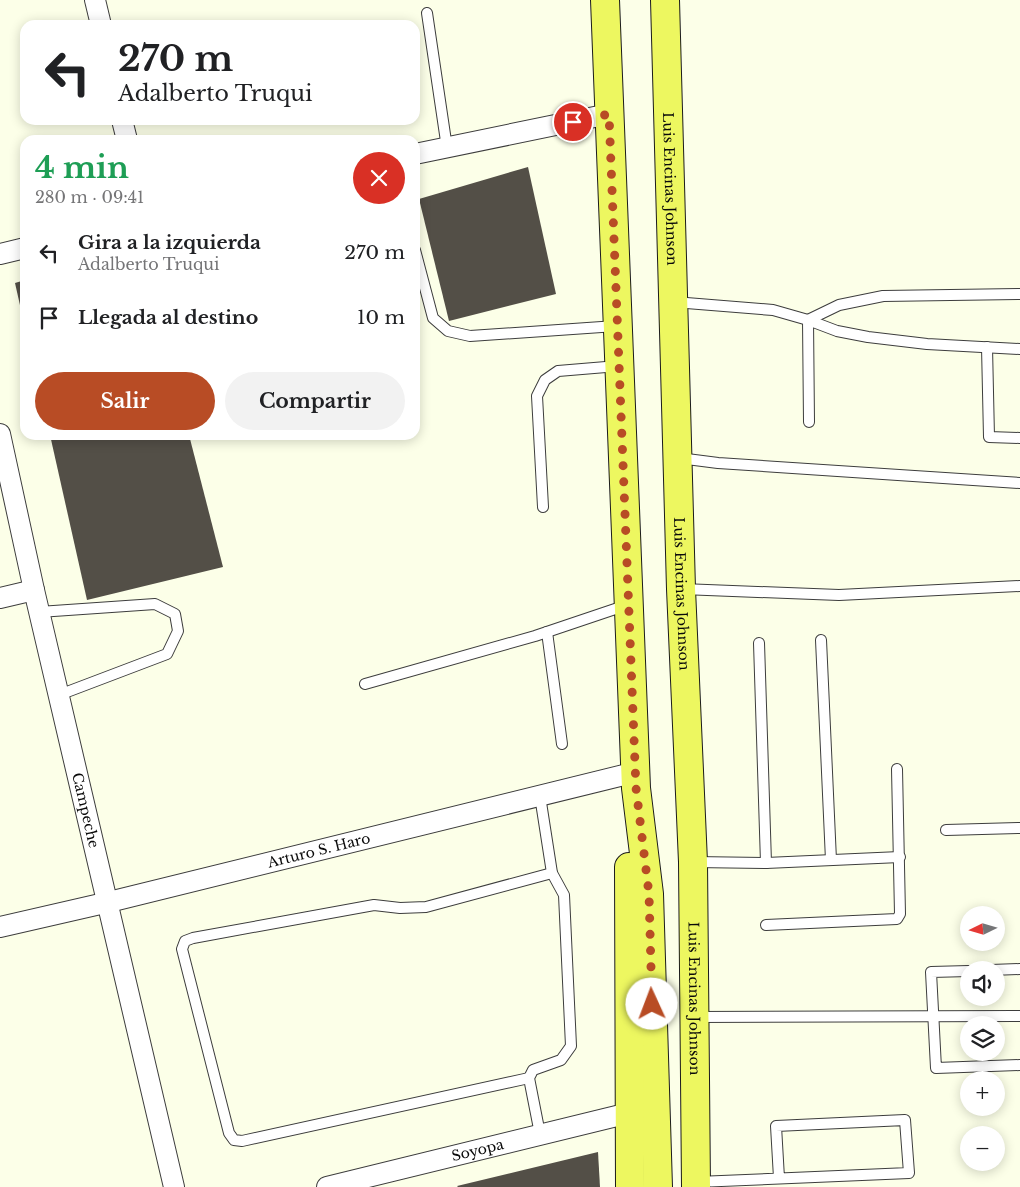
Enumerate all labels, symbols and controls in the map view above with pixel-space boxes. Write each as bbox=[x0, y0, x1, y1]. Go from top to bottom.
text: 270 m bbox=[118, 37, 233, 80]
icon: left bbox=[35, 40, 100, 105]
text: Adalberto Truqui bbox=[118, 80, 313, 107]
pin bbox=[552, 101, 594, 143]
icon: arrive bbox=[559, 108, 587, 136]
street label: Luis Encinas Johnson bbox=[659, 112, 681, 266]
text: 4 min bbox=[35, 149, 129, 186]
button: close bbox=[353, 152, 405, 204]
text: 280 m · 09:41 bbox=[35, 187, 144, 207]
text: Gira a la izquierda bbox=[78, 231, 261, 254]
icon: left bbox=[35, 239, 63, 267]
text: 270 m bbox=[344, 241, 405, 264]
text: Adalberto Truqui bbox=[78, 254, 220, 274]
icon: arrive bbox=[35, 304, 63, 332]
text: Llegada al destino bbox=[78, 306, 258, 329]
text: 10 m bbox=[357, 306, 405, 329]
button: Salir bbox=[35, 372, 215, 430]
button: Compartir bbox=[225, 372, 405, 430]
street label: Luis Encinas Johnson bbox=[670, 517, 694, 671]
street label: Campeche bbox=[68, 771, 103, 850]
street label: Arturo S. Haro bbox=[265, 829, 372, 872]
north arrow bbox=[960, 906, 1005, 951]
map controls bbox=[960, 906, 1005, 1171]
street label: Luis Encinas Johnson bbox=[685, 922, 704, 1076]
button: sound bbox=[960, 961, 1005, 1006]
position arrow bbox=[625, 977, 677, 1029]
button: layers bbox=[960, 1016, 1005, 1061]
button: + bbox=[960, 1071, 1005, 1116]
button: − bbox=[960, 1126, 1005, 1171]
street label: Soyopa bbox=[450, 1135, 506, 1165]

